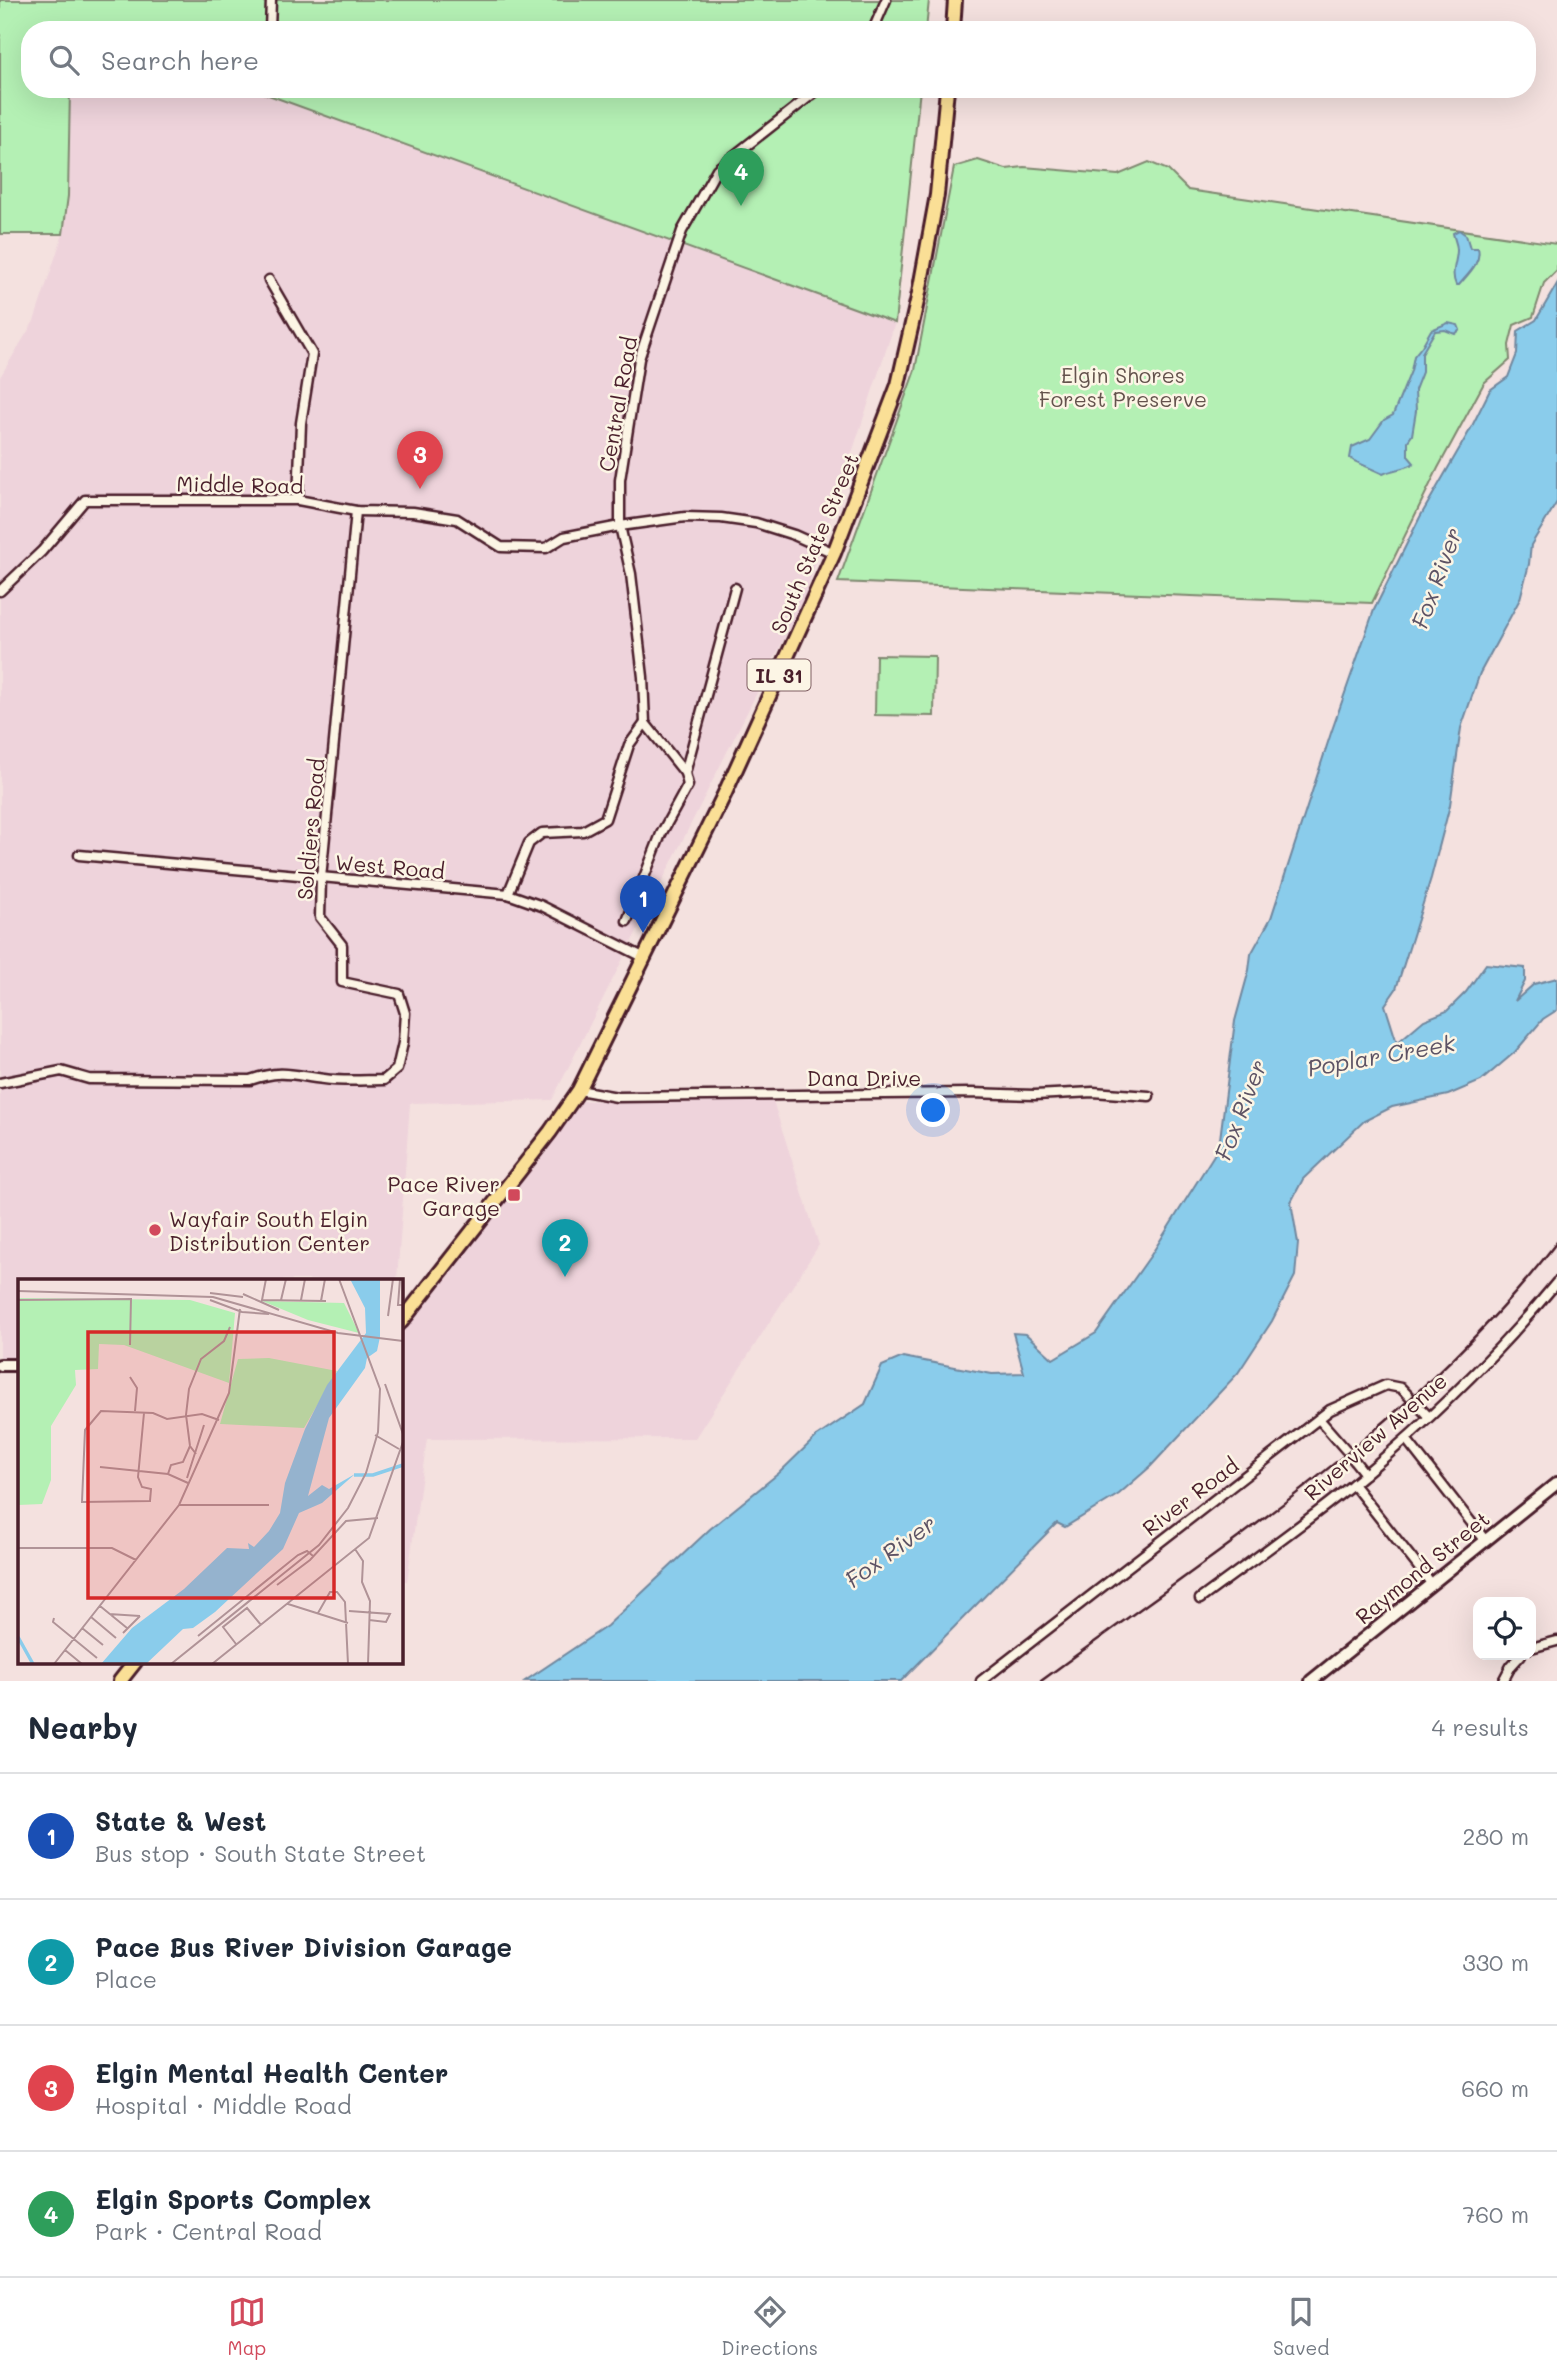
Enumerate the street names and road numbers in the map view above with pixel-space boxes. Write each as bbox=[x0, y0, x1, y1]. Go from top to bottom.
street label: Central Road bbox=[592, 334, 642, 474]
street label: South State Street bbox=[764, 449, 864, 637]
street label: Middle Road bbox=[176, 469, 304, 499]
road number: IL 31 bbox=[748, 660, 810, 690]
street label: Soldiers Road bbox=[290, 757, 330, 901]
street label: West Road bbox=[334, 848, 446, 884]
street label: Dana Drive bbox=[807, 1064, 921, 1091]
street label: Riverview Avenue bbox=[1298, 1367, 1452, 1505]
street label: River Road bbox=[1137, 1451, 1243, 1541]
street label: Raymond Street bbox=[1349, 1505, 1495, 1629]

